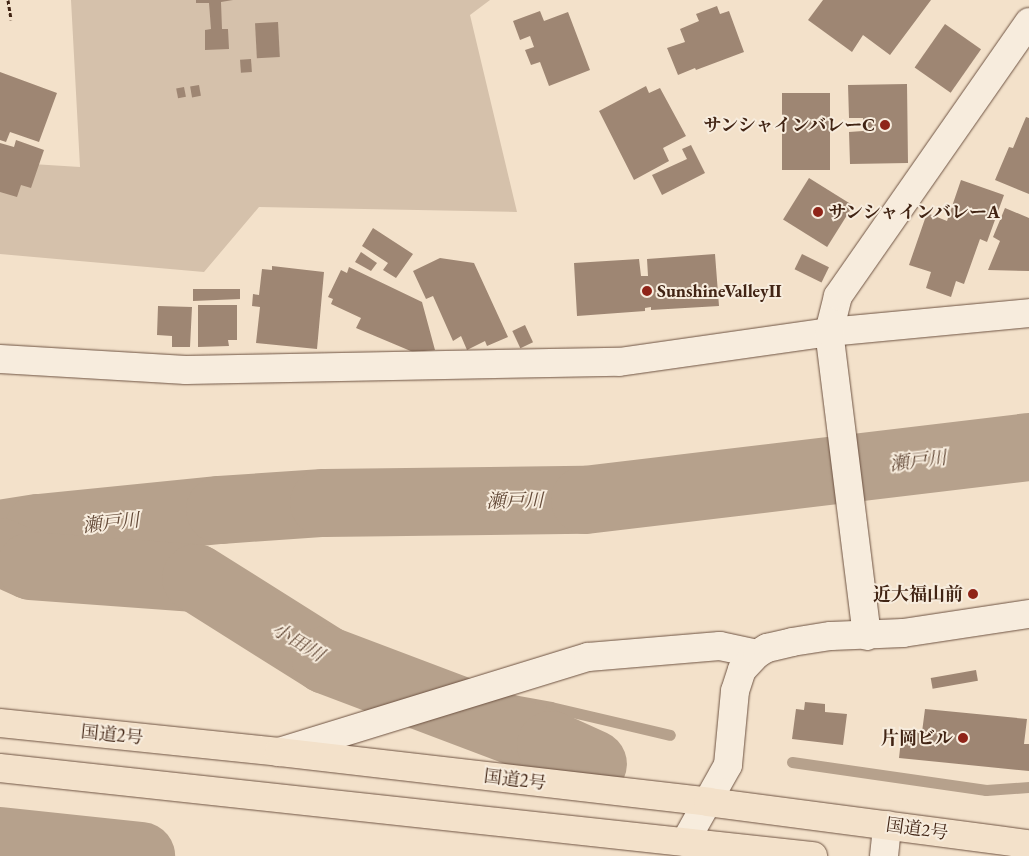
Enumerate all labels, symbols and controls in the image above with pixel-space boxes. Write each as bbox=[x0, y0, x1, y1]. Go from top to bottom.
place label: サンシャインバレーC bbox=[700, 114, 875, 136]
marker: サンシャインバレーC bbox=[879, 119, 891, 131]
place label: サンシャインバレーA bbox=[828, 201, 1003, 223]
marker: サンシャインバレーA bbox=[812, 206, 824, 218]
place label: SunshineValleyⅡ bbox=[657, 280, 782, 302]
marker: SunshineValleyⅡ bbox=[641, 285, 653, 297]
water label: 瀬戸川 bbox=[888, 446, 948, 476]
water label: 瀬戸川 bbox=[486, 489, 544, 513]
water label: 瀬戸川 bbox=[81, 509, 141, 537]
place label: 近大福山前 bbox=[873, 583, 963, 605]
marker: 近大福山前 bbox=[967, 588, 979, 600]
water label: 小田川 bbox=[268, 618, 328, 666]
street label: 国道2号 bbox=[80, 721, 144, 749]
place label: 片岡ビル bbox=[881, 727, 953, 749]
marker: 片岡ビル bbox=[957, 732, 969, 744]
street label: 国道2号 bbox=[483, 765, 547, 795]
street label: 国道2号 bbox=[884, 814, 950, 844]

